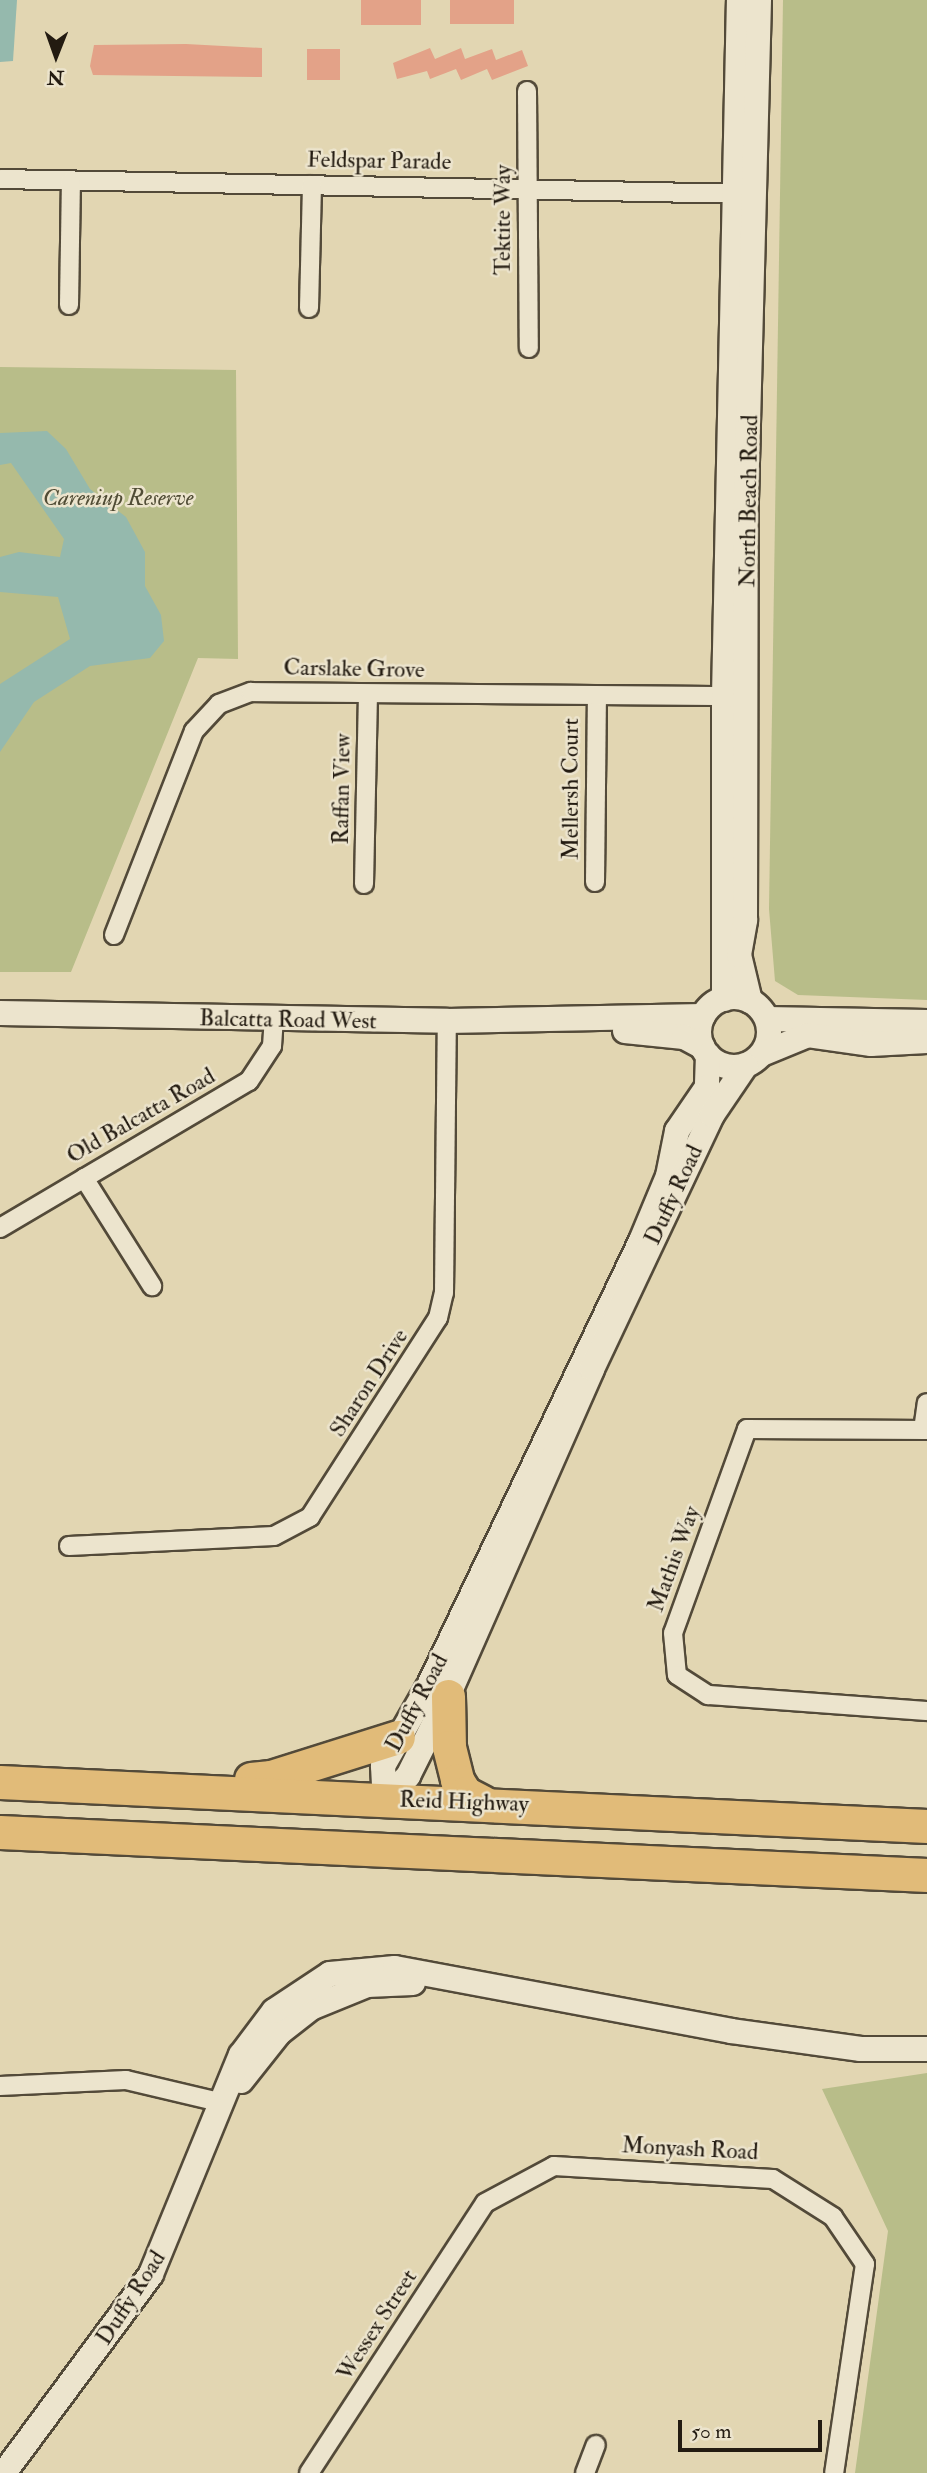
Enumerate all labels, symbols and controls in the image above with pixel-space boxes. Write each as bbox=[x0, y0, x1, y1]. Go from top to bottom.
north arrow bbox=[21, 21, 91, 91]
text: N bbox=[47, 65, 64, 89]
street label: Feldspar Parade bbox=[307, 146, 451, 176]
street label: Tektite Way bbox=[489, 165, 517, 275]
street label: North Beach Road bbox=[734, 415, 764, 587]
park label: Careniup Reserve bbox=[43, 484, 193, 512]
street label: Carslake Grove bbox=[283, 654, 425, 684]
street label: Mellersh Court bbox=[557, 718, 585, 860]
street label: Raffan View bbox=[327, 733, 357, 845]
street label: Balcatta Road West bbox=[199, 1005, 377, 1035]
street label: Old Balcatta Road bbox=[62, 1062, 220, 1170]
street label: Duffy Road bbox=[639, 1141, 709, 1249]
street label: Sharon Drive bbox=[324, 1324, 414, 1442]
street label: Mathis Way bbox=[642, 1502, 706, 1616]
street label: Duffy Road bbox=[380, 1649, 454, 1757]
street label: Reid Highway bbox=[399, 1786, 529, 1818]
street label: Monyash Road bbox=[621, 2132, 759, 2166]
street label: Duffy Road bbox=[90, 2246, 172, 2350]
street label: Wessex Street bbox=[331, 2264, 423, 2386]
scale bar bbox=[682, 2406, 825, 2450]
text: 50 m bbox=[691, 2418, 732, 2445]

